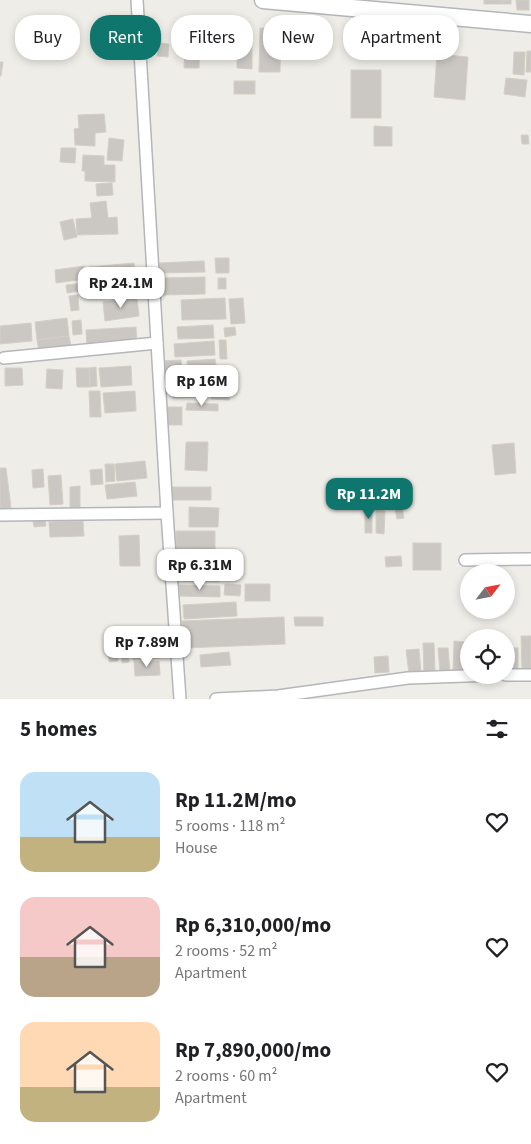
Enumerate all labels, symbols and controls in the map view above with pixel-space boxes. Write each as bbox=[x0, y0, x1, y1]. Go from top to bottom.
chip: Buy bbox=[15, 15, 80, 60]
chip: Rent bbox=[90, 15, 161, 60]
chip: Filters bbox=[171, 15, 253, 60]
chip: New bbox=[263, 15, 333, 60]
chip: Apartment bbox=[343, 15, 459, 60]
pin: Rp 24.1M bbox=[69, 266, 173, 309]
text: Rp 24.1M bbox=[89, 272, 153, 294]
pin: Rp 16M bbox=[161, 364, 243, 407]
text: Rp 16M bbox=[176, 370, 228, 392]
pin: Rp 11.2M bbox=[317, 478, 421, 520]
text: Rp 11.2M bbox=[337, 483, 401, 505]
pin: Rp 6.31M bbox=[148, 548, 252, 591]
text: Rp 6.31M bbox=[168, 554, 232, 576]
north arrow bbox=[460, 564, 515, 619]
map controls bbox=[460, 564, 515, 684]
pin: Rp 7.89M bbox=[95, 626, 199, 668]
button: locate bbox=[460, 629, 515, 684]
text: Rp 7.89M bbox=[115, 631, 179, 653]
text: 5 homes bbox=[20, 714, 97, 744]
icon: filters bbox=[483, 715, 511, 743]
text: Rp 11.2M/mo bbox=[175, 785, 296, 815]
icon: home bbox=[60, 792, 120, 852]
icon: heart bbox=[483, 808, 511, 836]
text: 5 rooms · 118 m² bbox=[175, 815, 285, 837]
text: House bbox=[175, 837, 217, 859]
text: Rp 6,310,000/mo bbox=[175, 910, 331, 940]
icon: home bbox=[60, 917, 120, 977]
icon: heart bbox=[483, 933, 511, 961]
text: 2 rooms · 52 m² bbox=[175, 940, 277, 962]
text: Apartment bbox=[175, 962, 247, 984]
text: Rp 7,890,000/mo bbox=[175, 1035, 331, 1065]
icon: home bbox=[60, 1042, 120, 1102]
icon: heart bbox=[483, 1058, 511, 1086]
text: 2 rooms · 60 m² bbox=[175, 1065, 277, 1087]
text: Apartment bbox=[175, 1087, 247, 1109]

